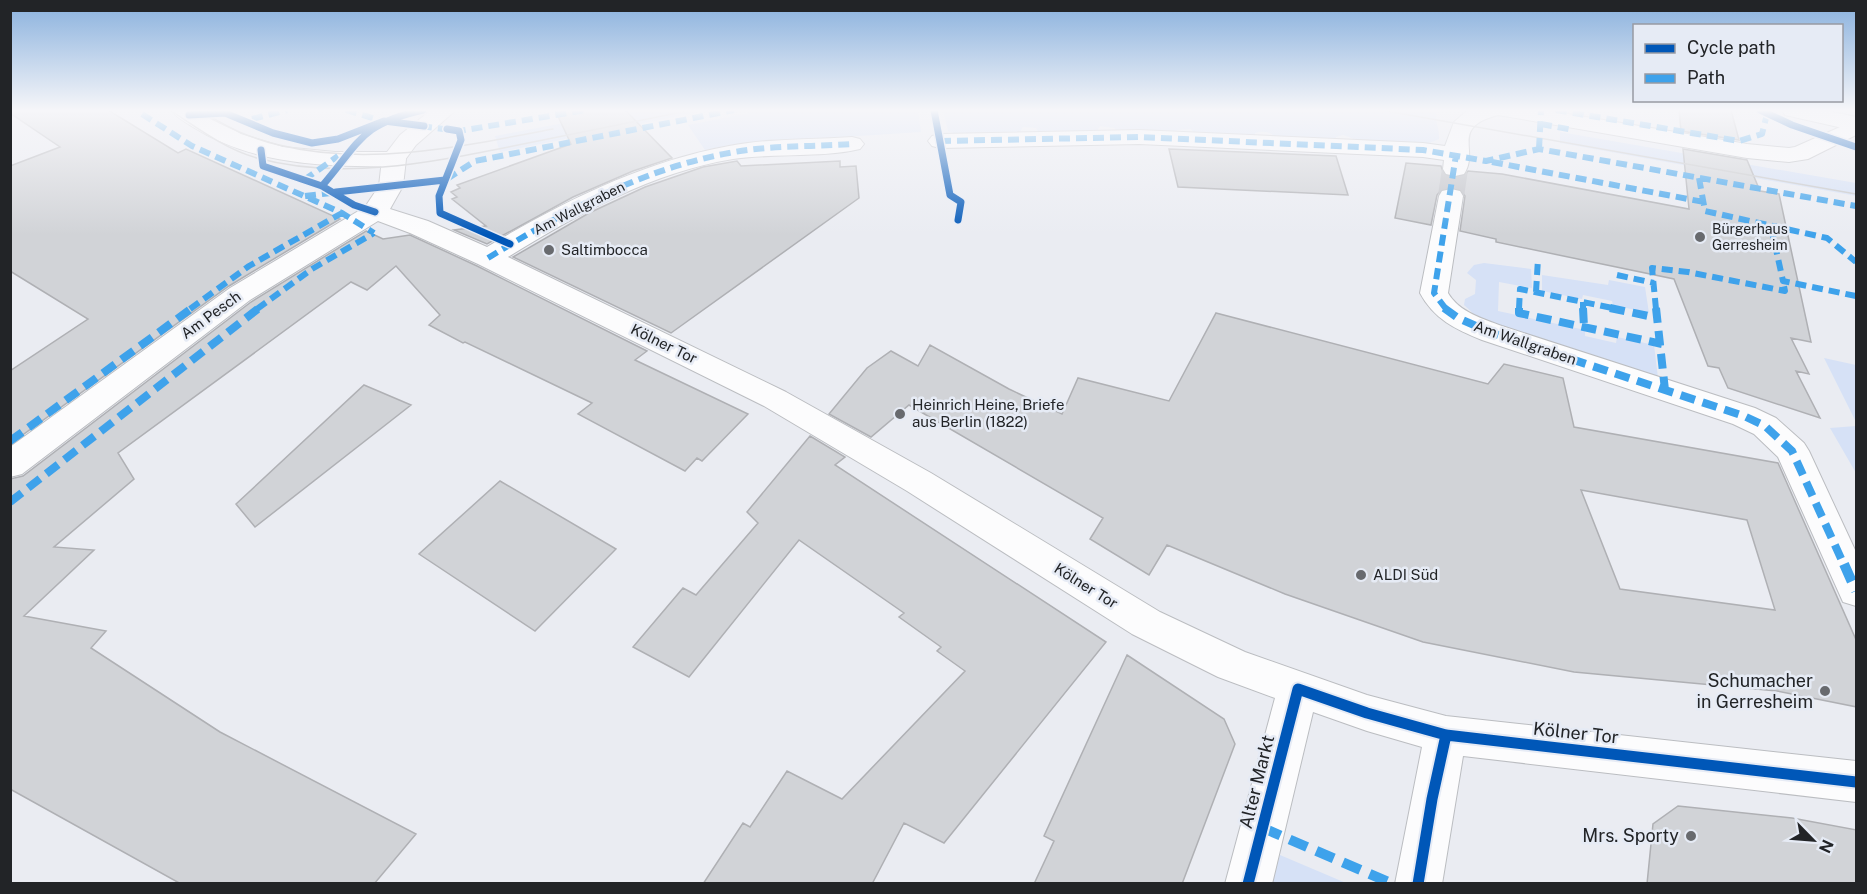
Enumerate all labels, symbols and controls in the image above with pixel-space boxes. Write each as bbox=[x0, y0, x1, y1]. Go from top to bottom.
legend bbox=[1633, 24, 1843, 102]
text: Cycle path bbox=[1687, 37, 1776, 58]
text: Path bbox=[1687, 67, 1725, 88]
street label: Am Wallgraben bbox=[531, 178, 627, 238]
place label: Bürgerhaus Gerresheim bbox=[1712, 221, 1788, 253]
marker: Bürgerhaus Gerresheim bbox=[1693, 230, 1707, 244]
place label: Saltimbocca bbox=[561, 241, 648, 258]
marker: Saltimbocca bbox=[542, 243, 556, 257]
street label: Am Pesch bbox=[178, 287, 244, 342]
street label: Am Wallgraben bbox=[1472, 317, 1579, 368]
street label: Kölner Tor bbox=[628, 320, 700, 367]
place label: Heinrich Heine, Briefe aus Berlin (1822) bbox=[912, 396, 1064, 430]
marker: Heinrich Heine, Briefe aus Berlin (1822) bbox=[893, 407, 907, 421]
street label: Kölner Tor bbox=[1051, 559, 1121, 612]
place label: ALDI Süd bbox=[1373, 566, 1438, 583]
marker: ALDI Süd bbox=[1354, 568, 1368, 582]
place label: Schumacher in Gerresheim bbox=[1696, 670, 1813, 712]
marker: Schumacher in Gerresheim bbox=[1818, 684, 1832, 698]
street label: Kölner Tor bbox=[1532, 718, 1620, 747]
street label: Alter Markt bbox=[1235, 733, 1278, 831]
north arrow bbox=[1783, 810, 1843, 870]
place label: Mrs. Sporty bbox=[1582, 825, 1679, 846]
marker: Mrs. Sporty bbox=[1684, 829, 1698, 843]
text: N bbox=[1815, 836, 1837, 856]

